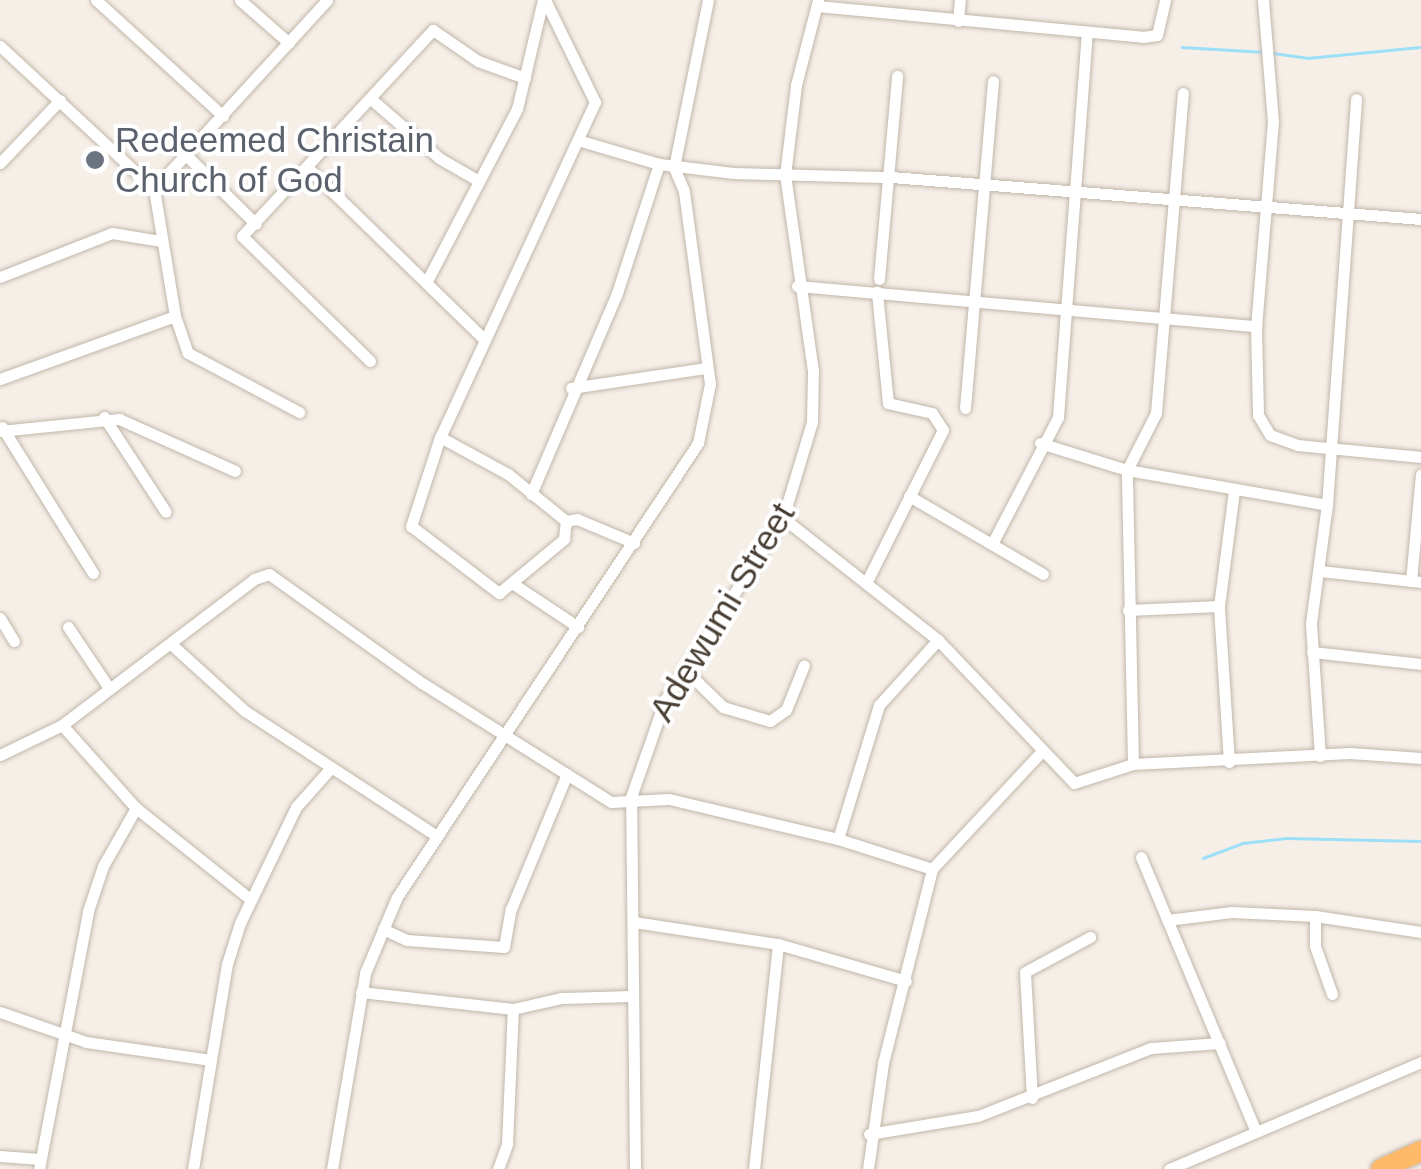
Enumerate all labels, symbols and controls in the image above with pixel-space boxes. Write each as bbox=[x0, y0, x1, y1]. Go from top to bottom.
place label: Redeemed Christain Church of God bbox=[115, 119, 434, 201]
marker: Redeemed Christain Church of God bbox=[84, 149, 106, 171]
street label: Adewumi Street bbox=[640, 495, 804, 729]

